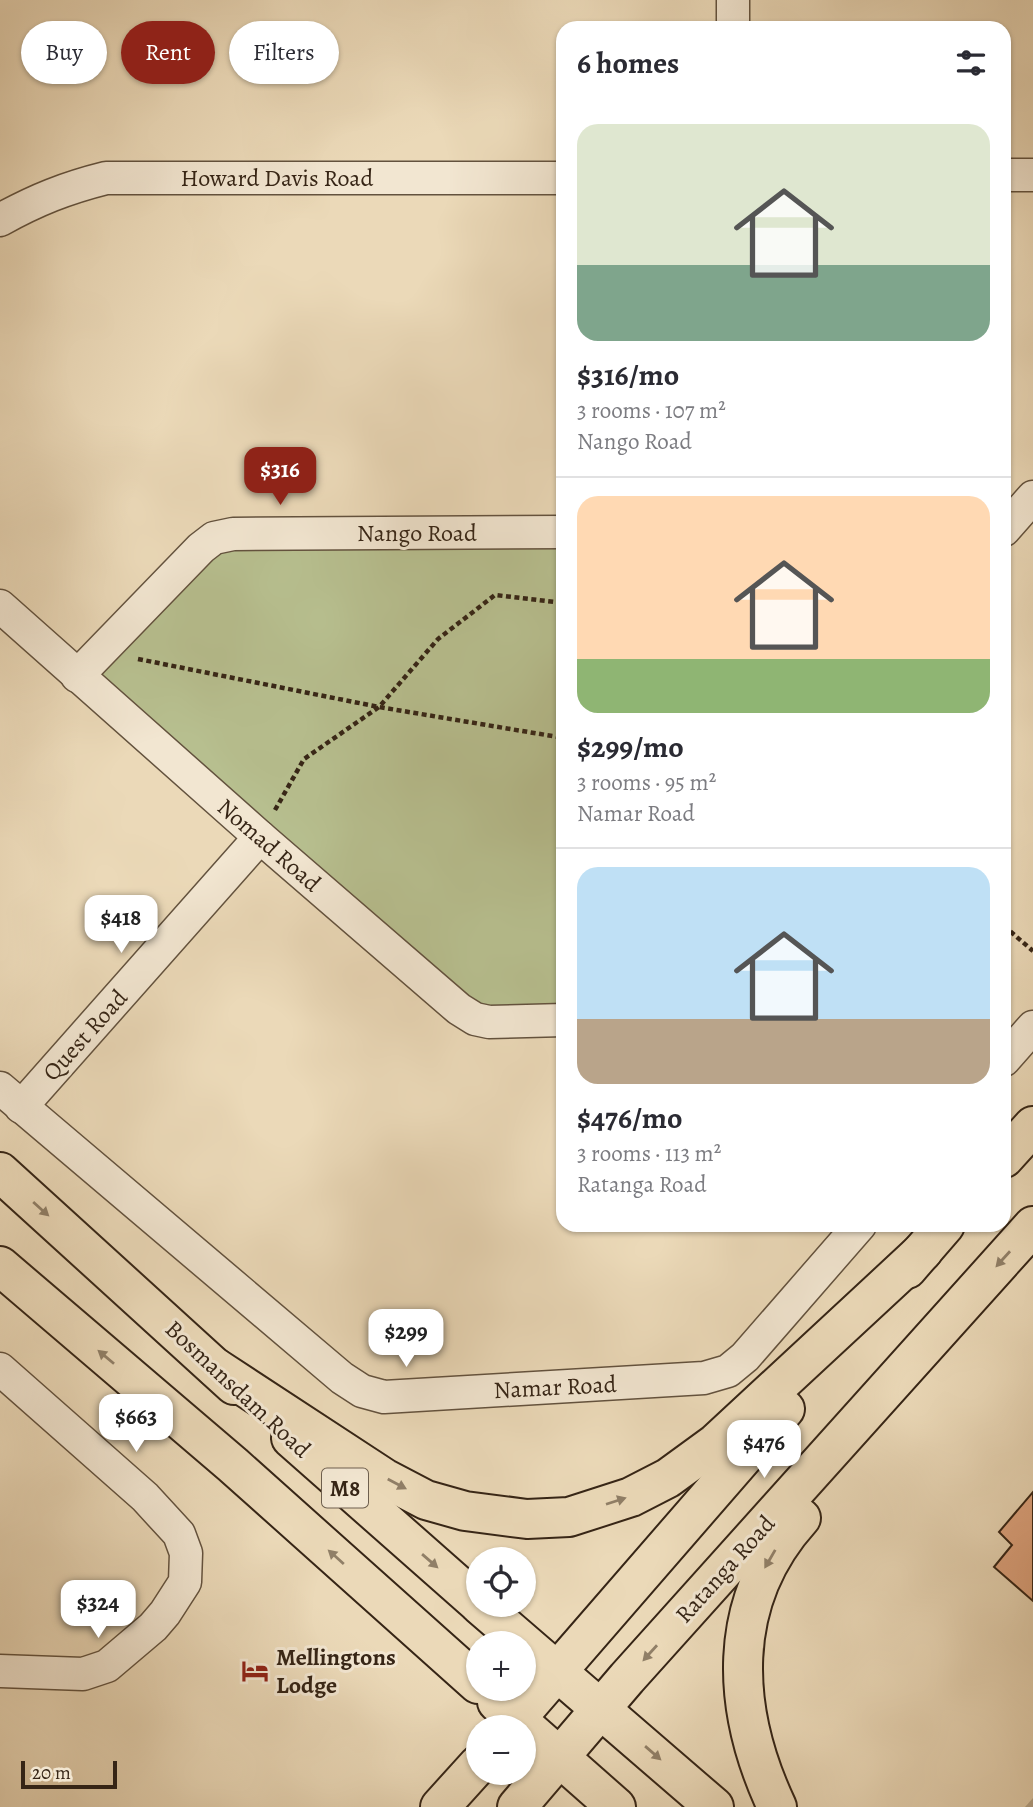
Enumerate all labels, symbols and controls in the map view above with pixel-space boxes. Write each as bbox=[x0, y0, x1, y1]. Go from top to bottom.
chip: Buy bbox=[21, 21, 107, 84]
chip: Rent bbox=[121, 21, 215, 84]
chip: Filters bbox=[229, 21, 339, 84]
text: 6 homes bbox=[577, 43, 679, 83]
icon: filters bbox=[952, 44, 990, 82]
street label: Howard Davis Road bbox=[181, 162, 374, 194]
icon: home bbox=[721, 170, 847, 296]
text: $316/mo bbox=[577, 355, 679, 395]
text: 3 rooms · 107 m² bbox=[577, 395, 726, 426]
text: Nango Road bbox=[577, 426, 692, 457]
pin: $316 bbox=[239, 448, 321, 507]
text: $316 bbox=[260, 454, 300, 485]
street label: Nango Road bbox=[357, 517, 477, 549]
icon: home bbox=[721, 542, 847, 668]
text: $299/mo bbox=[577, 727, 684, 767]
text: 3 rooms · 95 m² bbox=[577, 767, 716, 798]
street label: Nomad Road bbox=[210, 791, 328, 899]
text: Namar Road bbox=[577, 798, 695, 829]
pin: $418 bbox=[80, 895, 162, 955]
text: $418 bbox=[101, 902, 141, 933]
icon: home bbox=[721, 913, 847, 1039]
street label: Quest Road bbox=[35, 982, 135, 1088]
text: $476/mo bbox=[577, 1098, 682, 1138]
text: 3 rooms · 113 m² bbox=[577, 1138, 721, 1169]
text: Ratanga Road bbox=[577, 1169, 707, 1200]
one-way arrow bbox=[32, 1201, 50, 1217]
one-way arrow bbox=[995, 1250, 1011, 1268]
pin: $299 bbox=[365, 1310, 447, 1369]
street label: Bosmansdam Road bbox=[158, 1313, 318, 1465]
text: $299 bbox=[384, 1316, 428, 1347]
one-way arrow bbox=[98, 1350, 115, 1365]
street label: Namar Road bbox=[493, 1368, 617, 1406]
pin: $663 bbox=[95, 1394, 177, 1454]
text: $663 bbox=[115, 1401, 157, 1432]
pin: $476 bbox=[723, 1420, 805, 1480]
text: $476 bbox=[743, 1427, 785, 1458]
road number: M8 bbox=[322, 1469, 368, 1508]
one-way arrow bbox=[387, 1478, 407, 1490]
one-way arrow bbox=[605, 1496, 626, 1506]
street label: Ratanga Road bbox=[668, 1508, 782, 1630]
map controls bbox=[466, 1547, 536, 1785]
button: locate bbox=[466, 1547, 536, 1617]
one-way arrow bbox=[327, 1549, 345, 1565]
one-way arrow bbox=[764, 1550, 776, 1569]
one-way arrow bbox=[421, 1553, 438, 1569]
pin: $324 bbox=[57, 1580, 139, 1640]
text: $324 bbox=[77, 1587, 119, 1618]
button: + bbox=[466, 1631, 536, 1701]
place label: Mellingtons Lodge bbox=[276, 1641, 396, 1701]
one-way arrow bbox=[643, 1644, 658, 1661]
hotel icon: Mellingtons Lodge bbox=[240, 1656, 270, 1686]
button: − bbox=[466, 1715, 536, 1785]
one-way arrow bbox=[644, 1745, 662, 1761]
scale bar bbox=[21, 1758, 117, 1790]
text: 20 m bbox=[32, 1760, 71, 1786]

